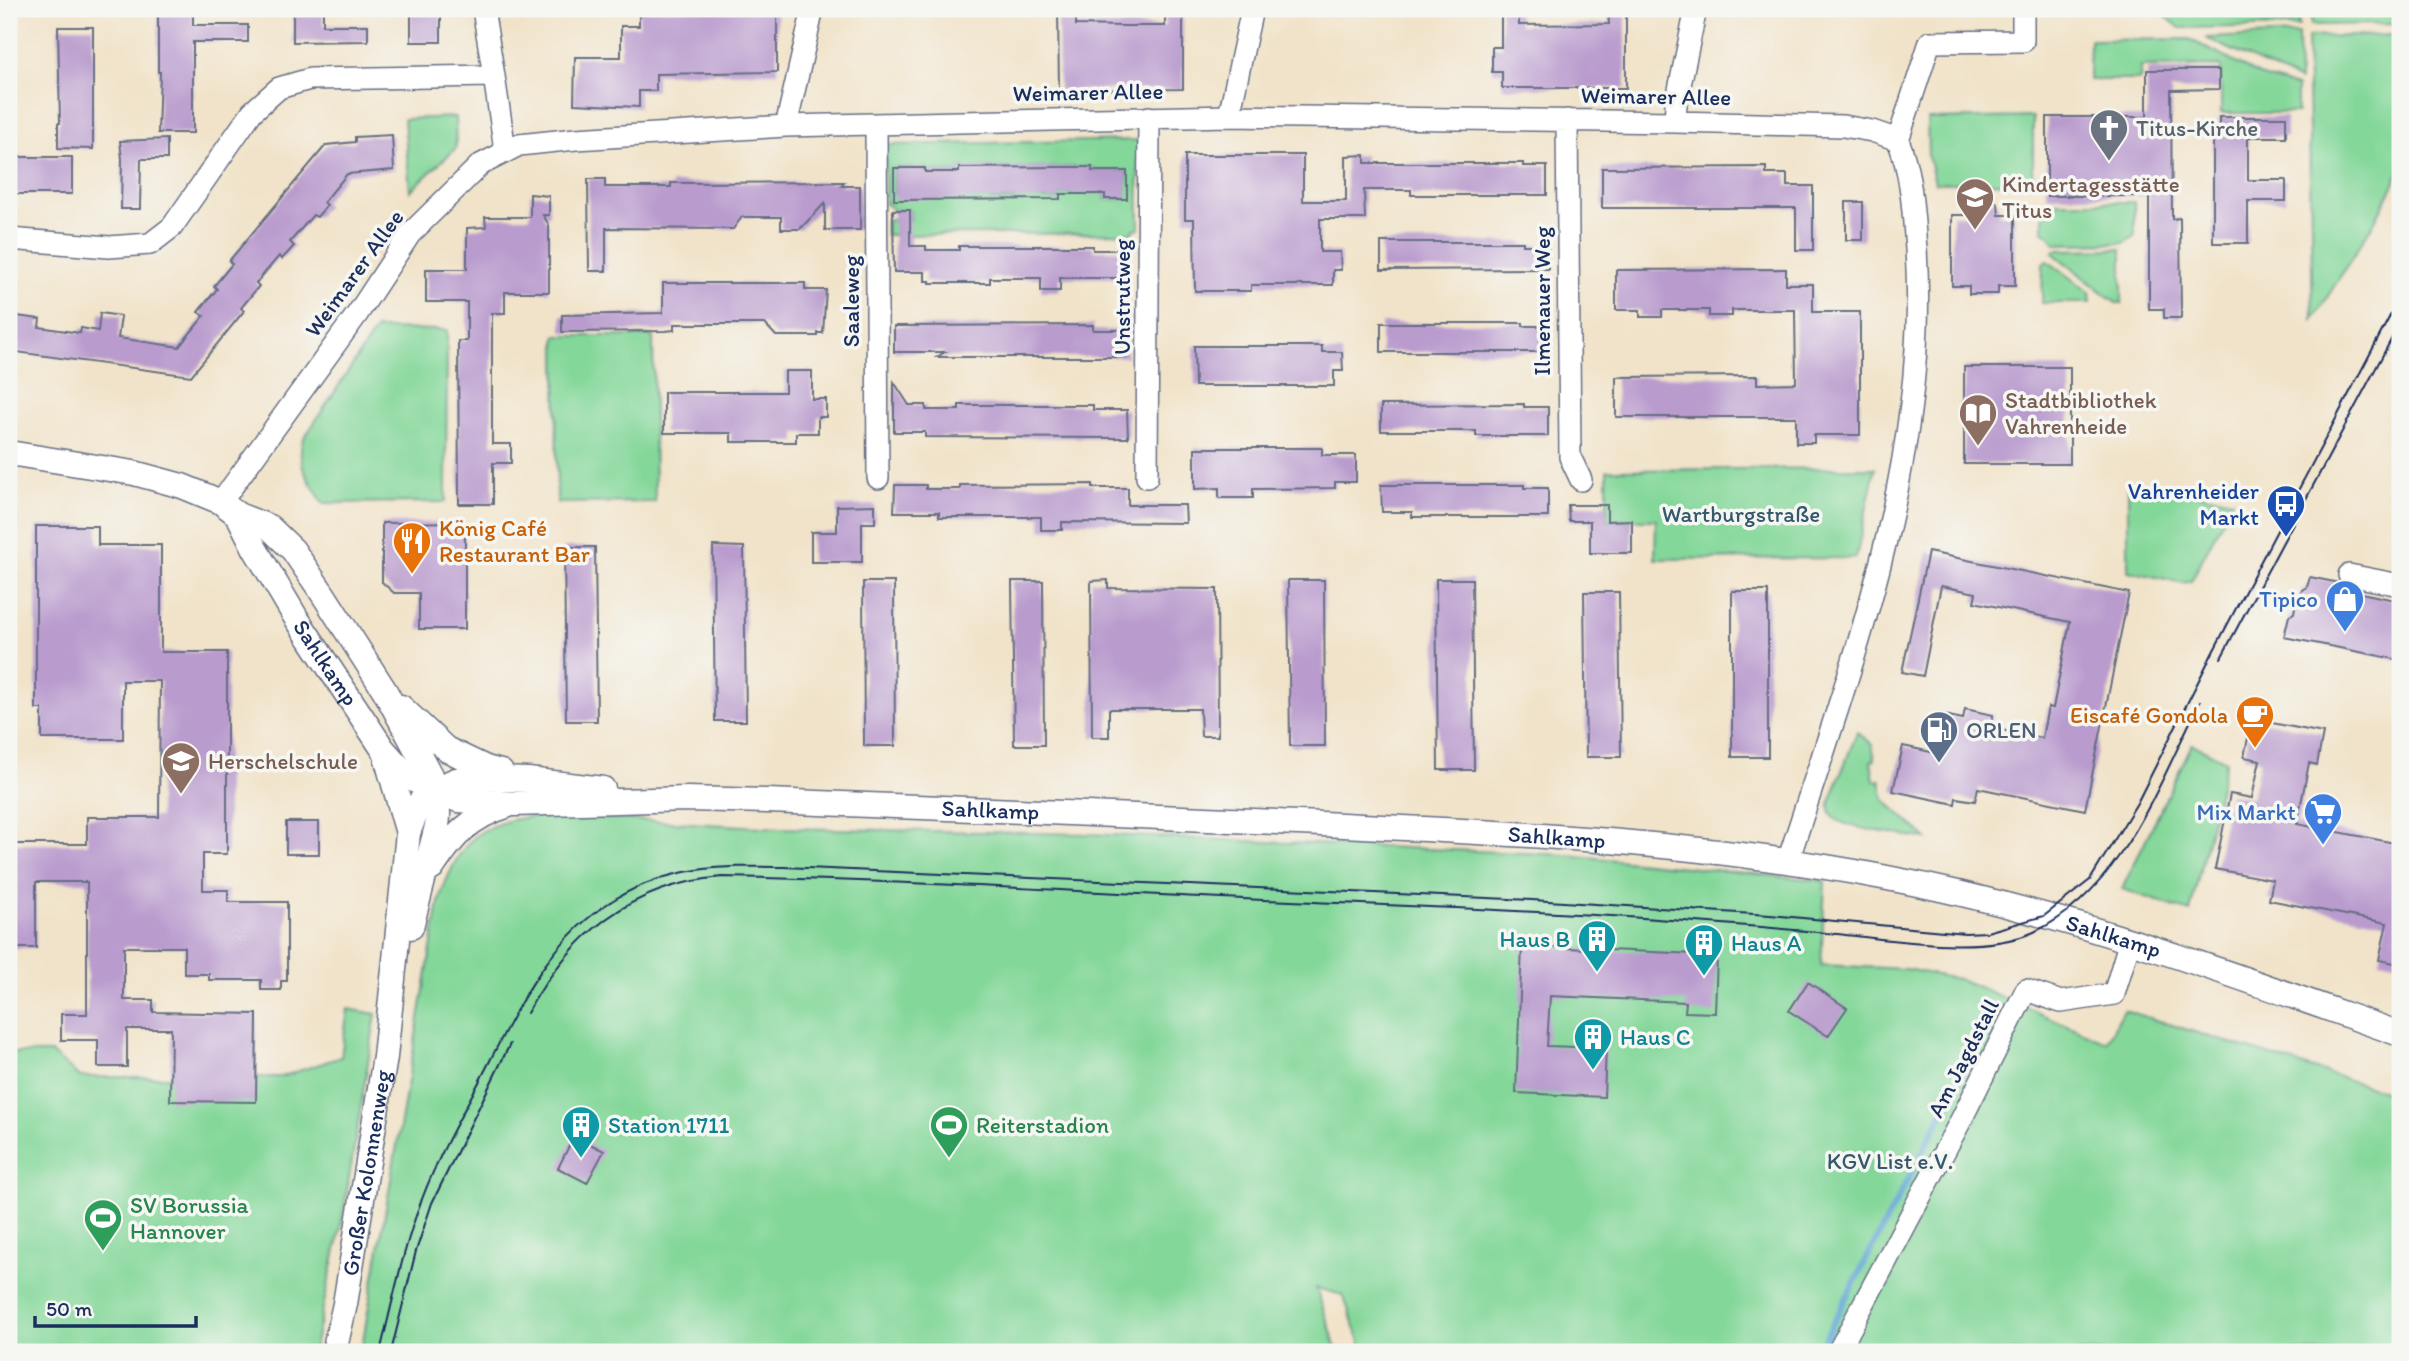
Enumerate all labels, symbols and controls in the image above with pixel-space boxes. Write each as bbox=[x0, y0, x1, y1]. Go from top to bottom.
street label: Weimarer Allee bbox=[1012, 77, 1164, 107]
street label: Weimarer Allee bbox=[1580, 81, 1732, 111]
church icon: Titus-Kirche bbox=[2088, 107, 2130, 162]
place label: Titus-Kirche bbox=[2136, 114, 2258, 142]
place label: Kindertagesstätte Titus bbox=[2002, 170, 2180, 224]
school or university icon: Kindertagesstätte Titus bbox=[1954, 176, 1996, 231]
street label: Weimarer Allee bbox=[298, 204, 410, 342]
street label: Ilmenauer Weg bbox=[1528, 226, 1556, 376]
street label: Unstrutweg bbox=[1108, 239, 1136, 355]
street label: Saaleweg bbox=[837, 255, 865, 347]
place label: Stadtbibliothek Vahrenheide bbox=[2005, 386, 2157, 440]
library icon: Stadtbibliothek Vahrenheide bbox=[1957, 392, 1999, 447]
place label: Vahrenheider Markt bbox=[2128, 477, 2259, 531]
bus stop icon: Vahrenheider Markt bbox=[2265, 483, 2307, 538]
park label: Wartburgstraße bbox=[1662, 500, 1820, 528]
place label: König Café Restaurant Bar bbox=[439, 514, 590, 568]
restaurant icon: König Café Restaurant Bar bbox=[391, 520, 433, 575]
shop icon: Tipico bbox=[2324, 578, 2366, 633]
place label: Tipico bbox=[2259, 585, 2318, 613]
street label: Sahlkamp bbox=[287, 614, 365, 711]
cafe icon: Eiscafé Gondola bbox=[2234, 694, 2276, 749]
place label: Eiscafé Gondola bbox=[2070, 701, 2228, 729]
fuel station icon: ORLEN bbox=[1918, 709, 1960, 764]
place label: ORLEN bbox=[1966, 716, 2037, 744]
school or university icon: Herschelschule bbox=[160, 740, 202, 795]
place label: Herschelschule bbox=[208, 747, 358, 775]
supermarket icon: Mix Markt bbox=[2302, 791, 2344, 846]
street label: Sahlkamp bbox=[941, 794, 1040, 826]
place label: Mix Markt bbox=[2196, 798, 2296, 826]
street label: Sahlkamp bbox=[1507, 820, 1607, 855]
street label: Sahlkamp bbox=[2063, 908, 2165, 964]
building icon: Haus B bbox=[1576, 918, 1618, 973]
building icon: Haus A bbox=[1683, 922, 1725, 977]
place label: Haus B bbox=[1500, 925, 1570, 953]
place label: Haus A bbox=[1731, 929, 1802, 957]
street label: Am Jagdstall bbox=[1921, 994, 2005, 1122]
building icon: Haus C bbox=[1572, 1016, 1614, 1071]
place label: Haus C bbox=[1620, 1023, 1691, 1051]
street label: Großer Kolonnenweg bbox=[336, 1068, 397, 1278]
building icon: Station 1711 bbox=[560, 1104, 602, 1159]
sports icon: Reiterstadion bbox=[928, 1104, 970, 1159]
place label: Station 1711 bbox=[608, 1111, 730, 1139]
place label: Reiterstadion bbox=[976, 1111, 1109, 1139]
park label: KGV List e.V. bbox=[1827, 1147, 1953, 1175]
place label: SV Borussia Hannover bbox=[130, 1191, 249, 1245]
sports icon: SV Borussia Hannover bbox=[82, 1197, 124, 1252]
scale bar bbox=[35, 1284, 196, 1328]
text: 50 m bbox=[46, 1296, 93, 1321]

